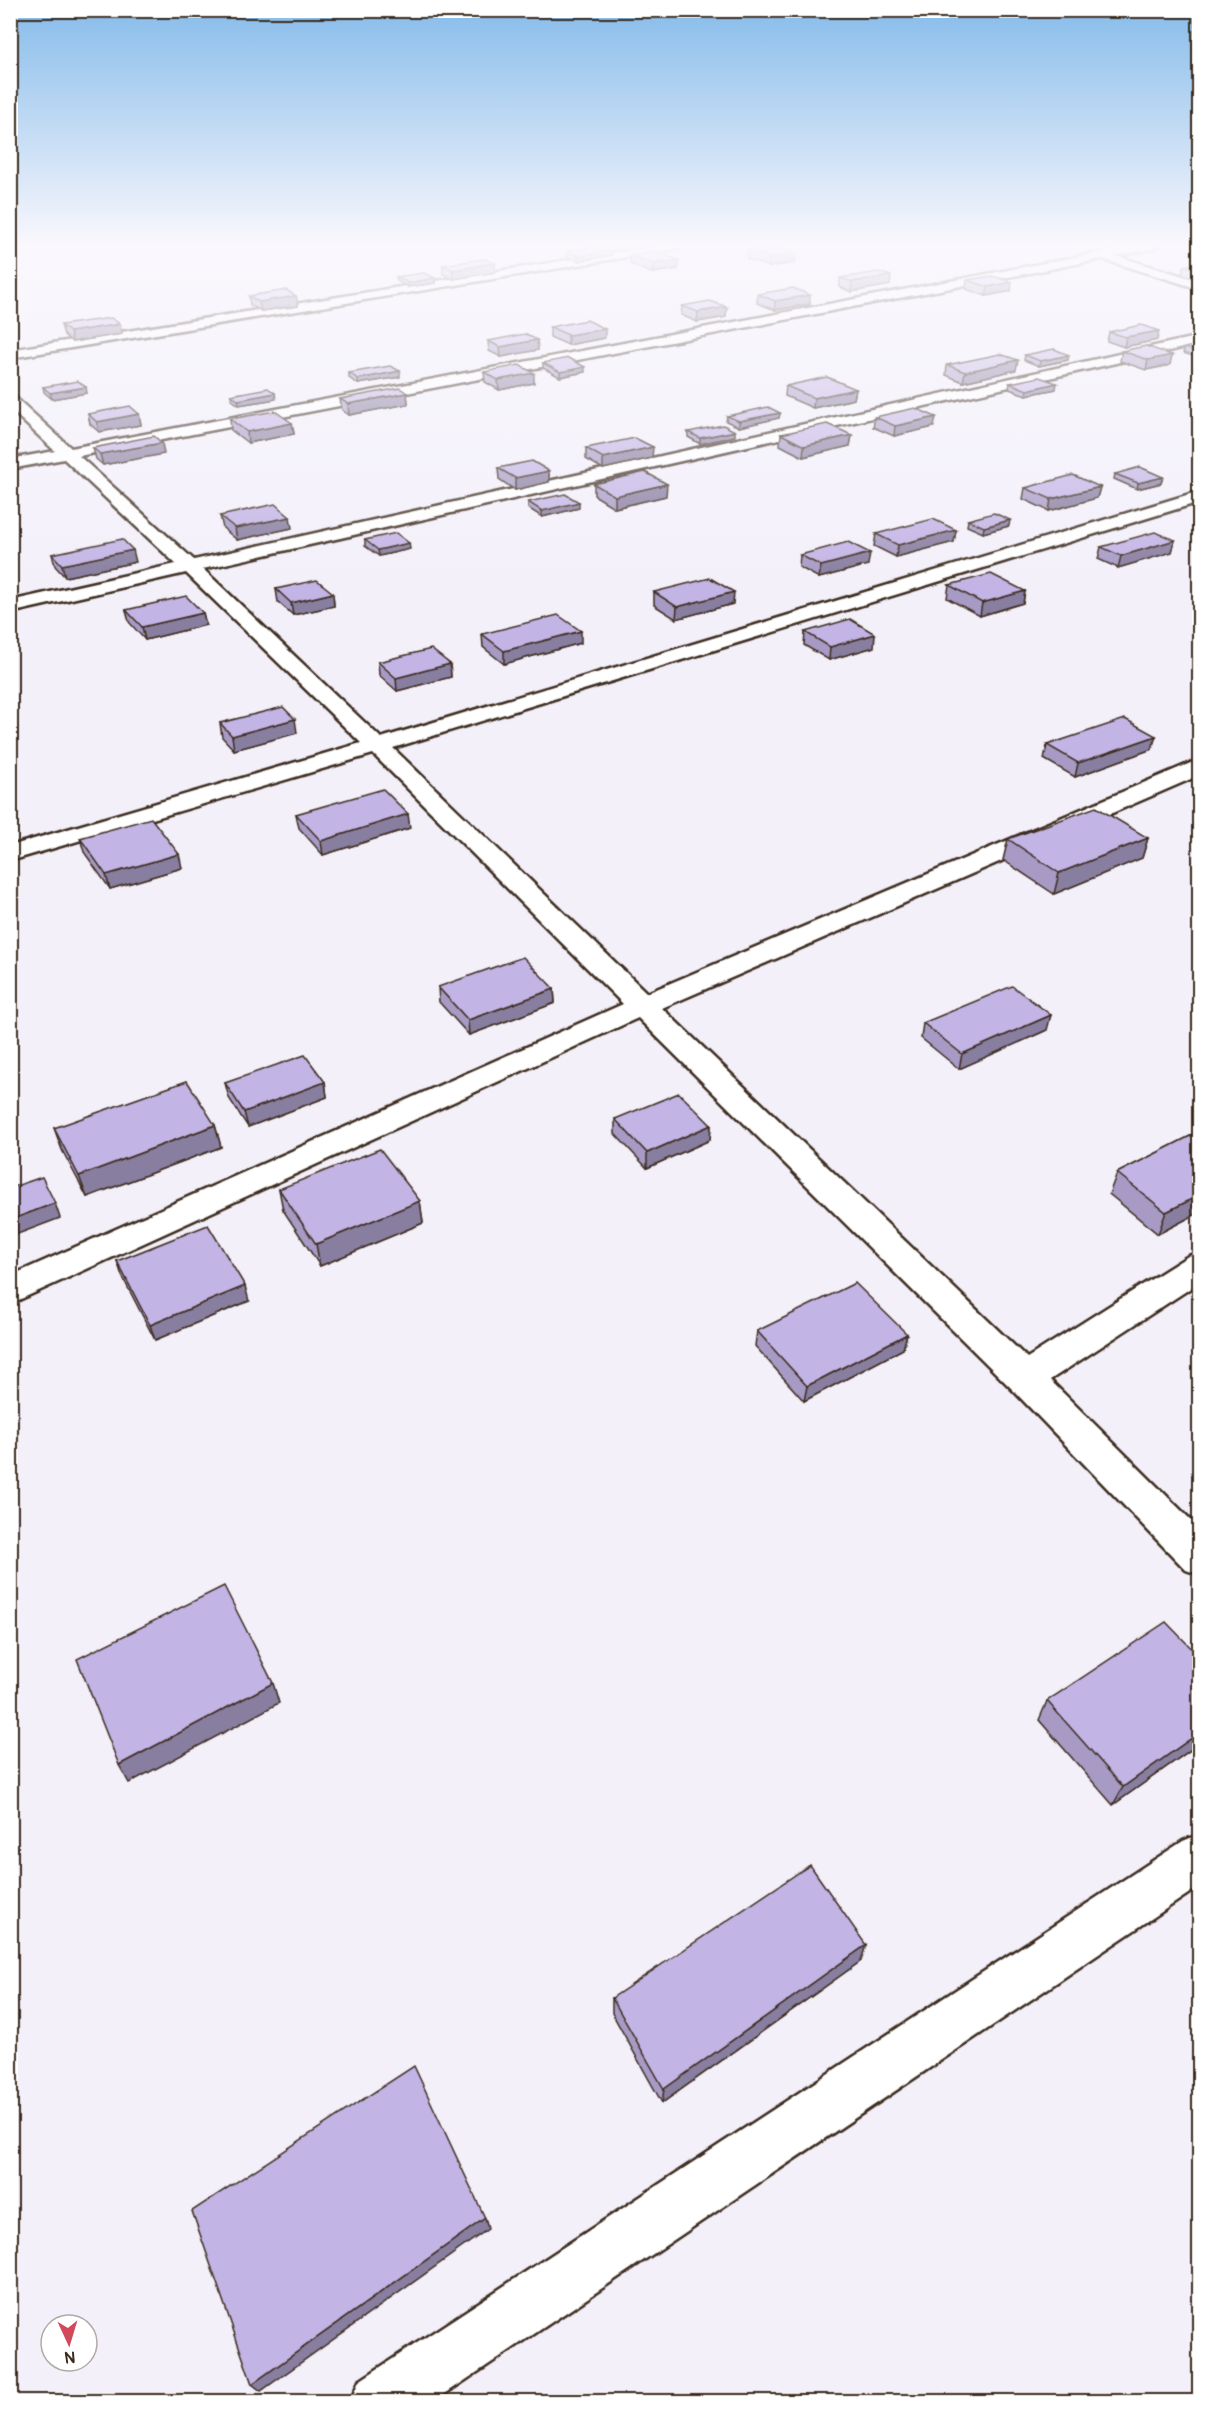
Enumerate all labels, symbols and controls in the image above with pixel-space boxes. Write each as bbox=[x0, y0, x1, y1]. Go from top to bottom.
north arrow bbox=[39, 2313, 99, 2373]
text: N bbox=[64, 2347, 76, 2367]

